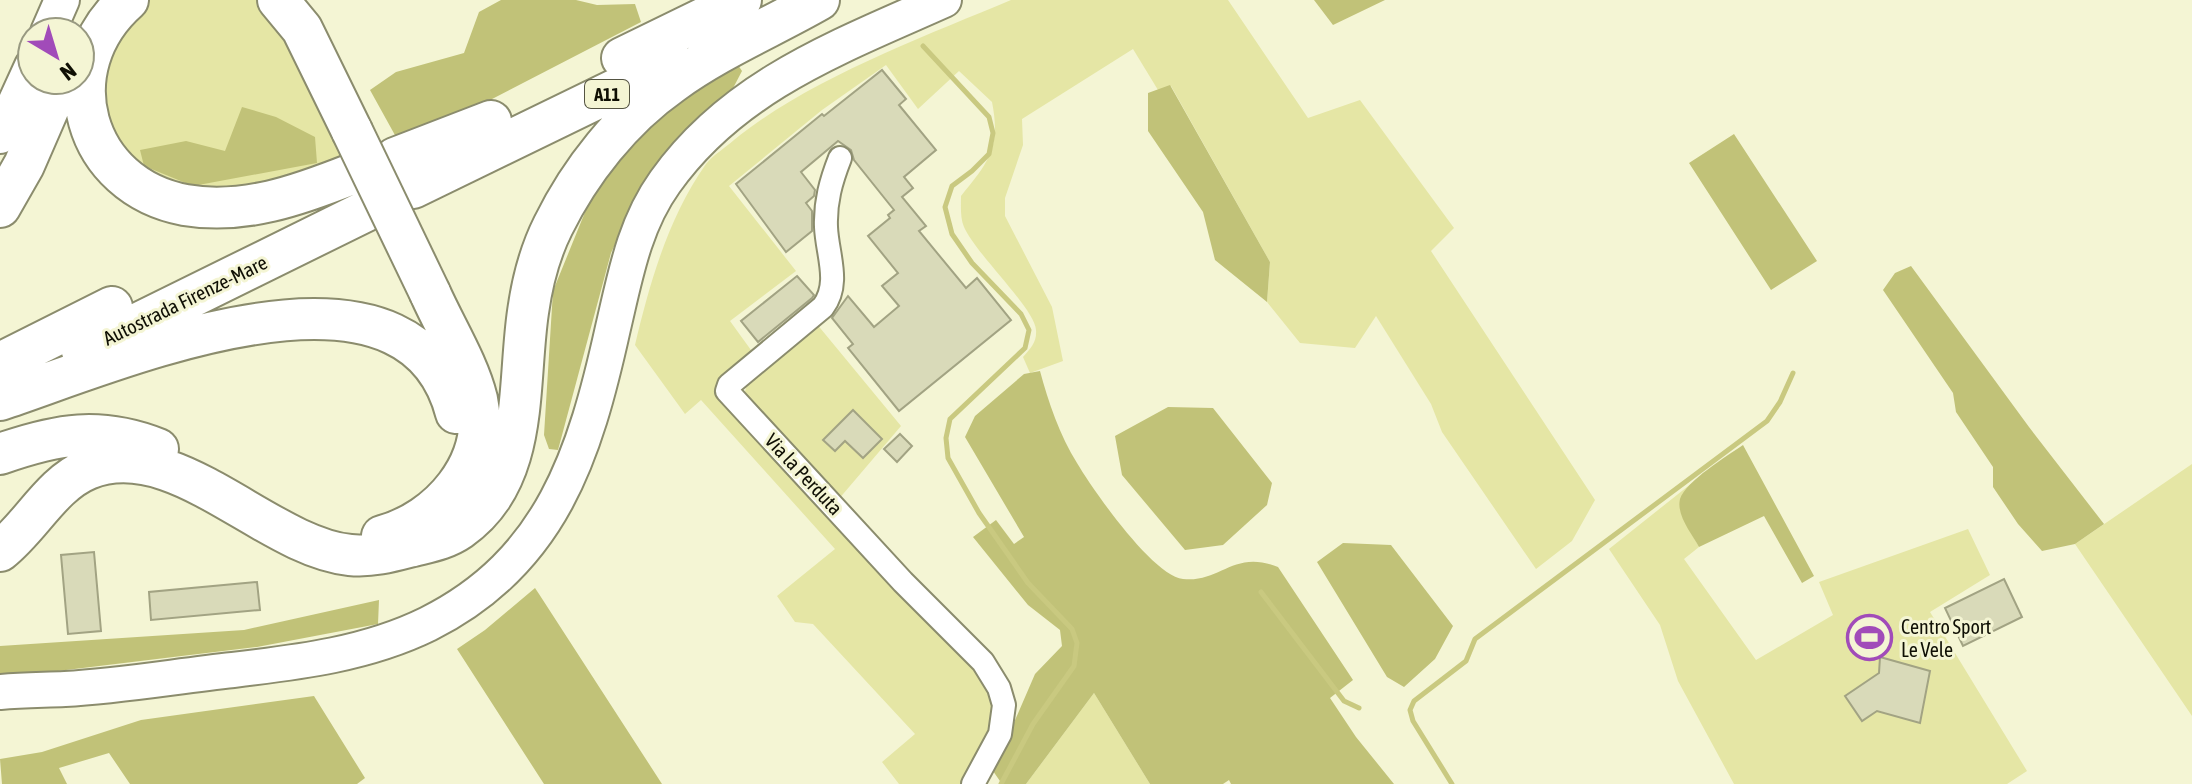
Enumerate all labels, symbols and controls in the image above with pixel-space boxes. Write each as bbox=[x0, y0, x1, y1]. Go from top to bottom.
north arrow bbox=[16, 16, 96, 96]
text: N bbox=[55, 58, 81, 86]
road number: A11 bbox=[585, 80, 629, 108]
street label: Autostrada Firenze-Mare bbox=[99, 250, 271, 350]
street label: Via la Perduta bbox=[761, 429, 847, 519]
sports icon: Centro Sport Le Vele bbox=[1846, 614, 1894, 662]
place label: Centro Sport Le Vele bbox=[1901, 615, 1992, 661]

